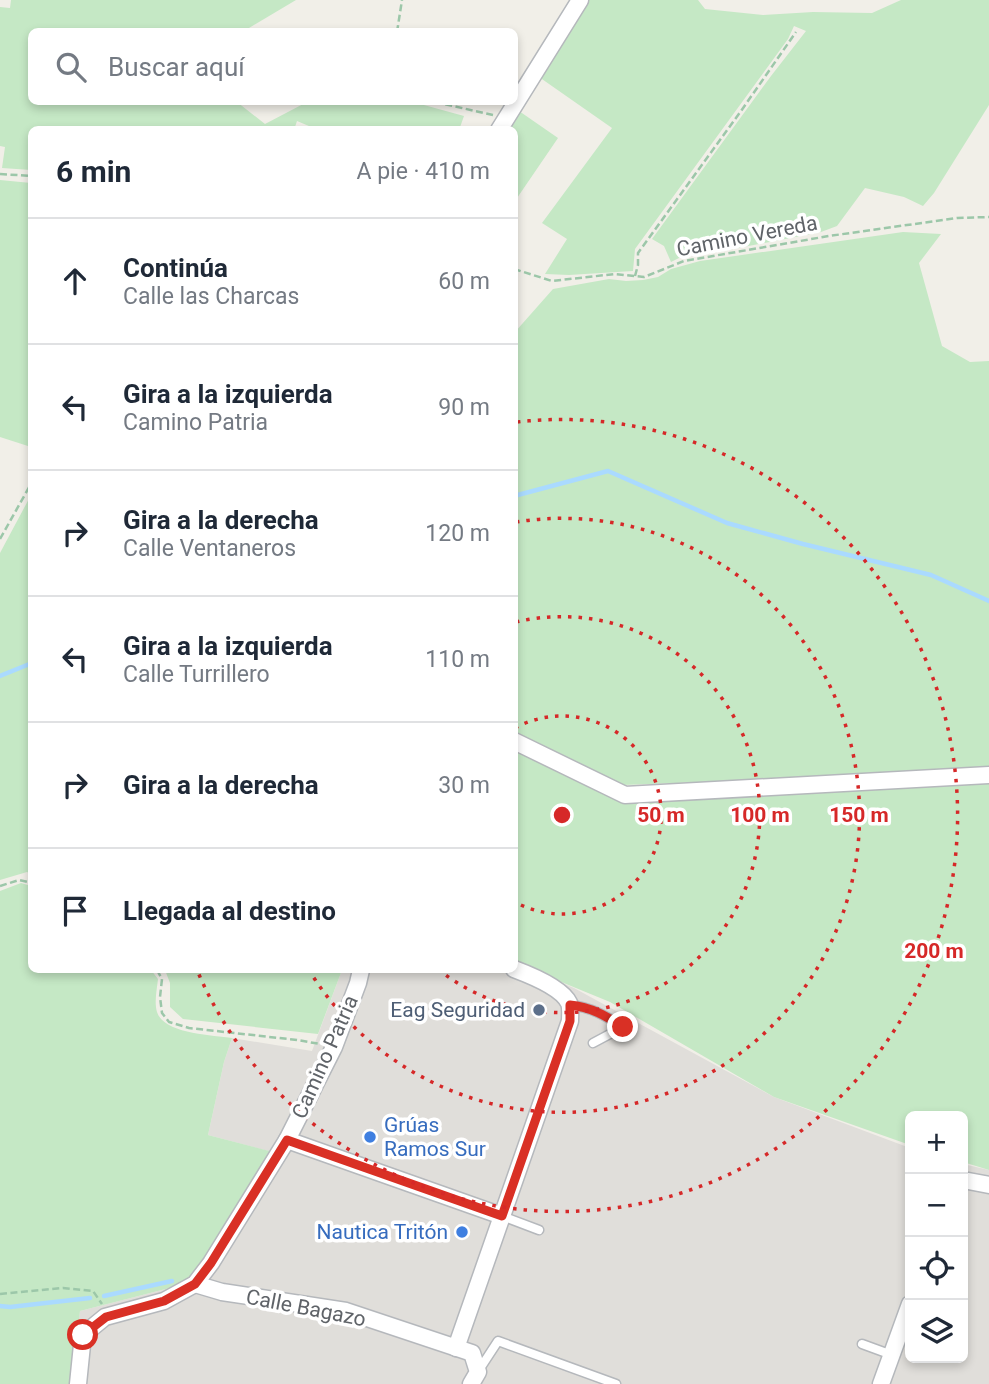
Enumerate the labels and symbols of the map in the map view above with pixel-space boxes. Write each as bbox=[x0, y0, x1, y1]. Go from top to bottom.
street label: Camino Vereda bbox=[675, 211, 819, 261]
centre of rings bbox=[550, 803, 574, 827]
text: 50 m bbox=[637, 803, 685, 827]
text: 100 m bbox=[730, 803, 790, 827]
text: 150 m bbox=[829, 803, 889, 827]
text: 200 m bbox=[904, 939, 964, 963]
street label: Camino Patria bbox=[287, 992, 363, 1122]
place label: Eag Seguridad bbox=[390, 998, 525, 1022]
marker: Eag Seguridad bbox=[531, 1002, 547, 1018]
route end bbox=[607, 1011, 638, 1042]
place label: Grúas Ramos Sur bbox=[384, 1113, 486, 1161]
marker: Grúas Ramos Sur bbox=[362, 1129, 378, 1145]
place label: Nautica Tritón bbox=[317, 1220, 448, 1244]
marker: Nautica Tritón bbox=[454, 1224, 470, 1240]
street label: Calle Bagazo bbox=[244, 1285, 368, 1331]
route start bbox=[67, 1319, 98, 1350]

